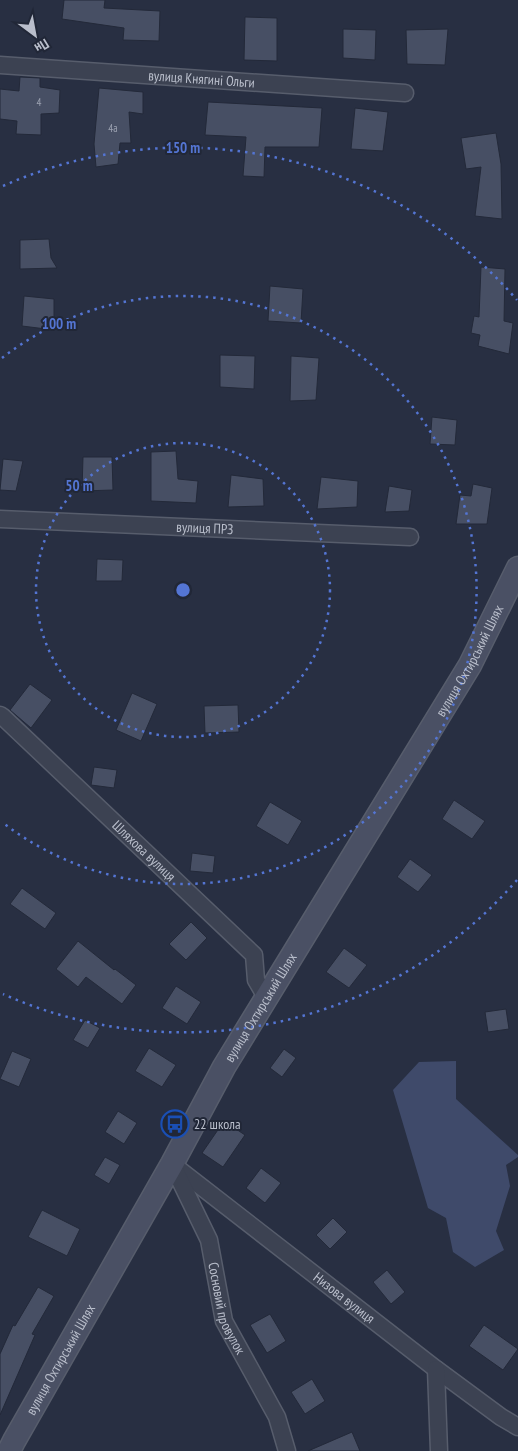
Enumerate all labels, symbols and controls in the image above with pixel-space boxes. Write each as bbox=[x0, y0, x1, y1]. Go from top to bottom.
north arrow bbox=[10, 10, 60, 60]
text: Пн bbox=[31, 35, 52, 57]
street label: вулиця Княгині Ольги bbox=[148, 66, 255, 92]
house number: 4 bbox=[37, 95, 42, 109]
house number: 4а bbox=[108, 121, 118, 135]
text: 150 m bbox=[166, 138, 200, 157]
text: 100 m bbox=[42, 314, 76, 333]
text: 50 m bbox=[65, 476, 93, 495]
street label: вулиця ПРЗ bbox=[176, 518, 234, 538]
centre of rings bbox=[174, 581, 192, 599]
street label: вулиця Охтирський Шлях bbox=[432, 602, 507, 720]
street label: Шляхова вулиця bbox=[108, 816, 180, 885]
street label: вулиця Охтирський Шлях bbox=[220, 949, 301, 1065]
bus stop icon: 22 школа bbox=[160, 1109, 190, 1139]
place label: 22 школа bbox=[194, 1115, 241, 1133]
street label: Сосновий провулок bbox=[204, 1261, 250, 1358]
street label: Низова вулиця bbox=[310, 1268, 379, 1327]
street label: вулиця Охтирський Шлях bbox=[22, 1301, 99, 1418]

